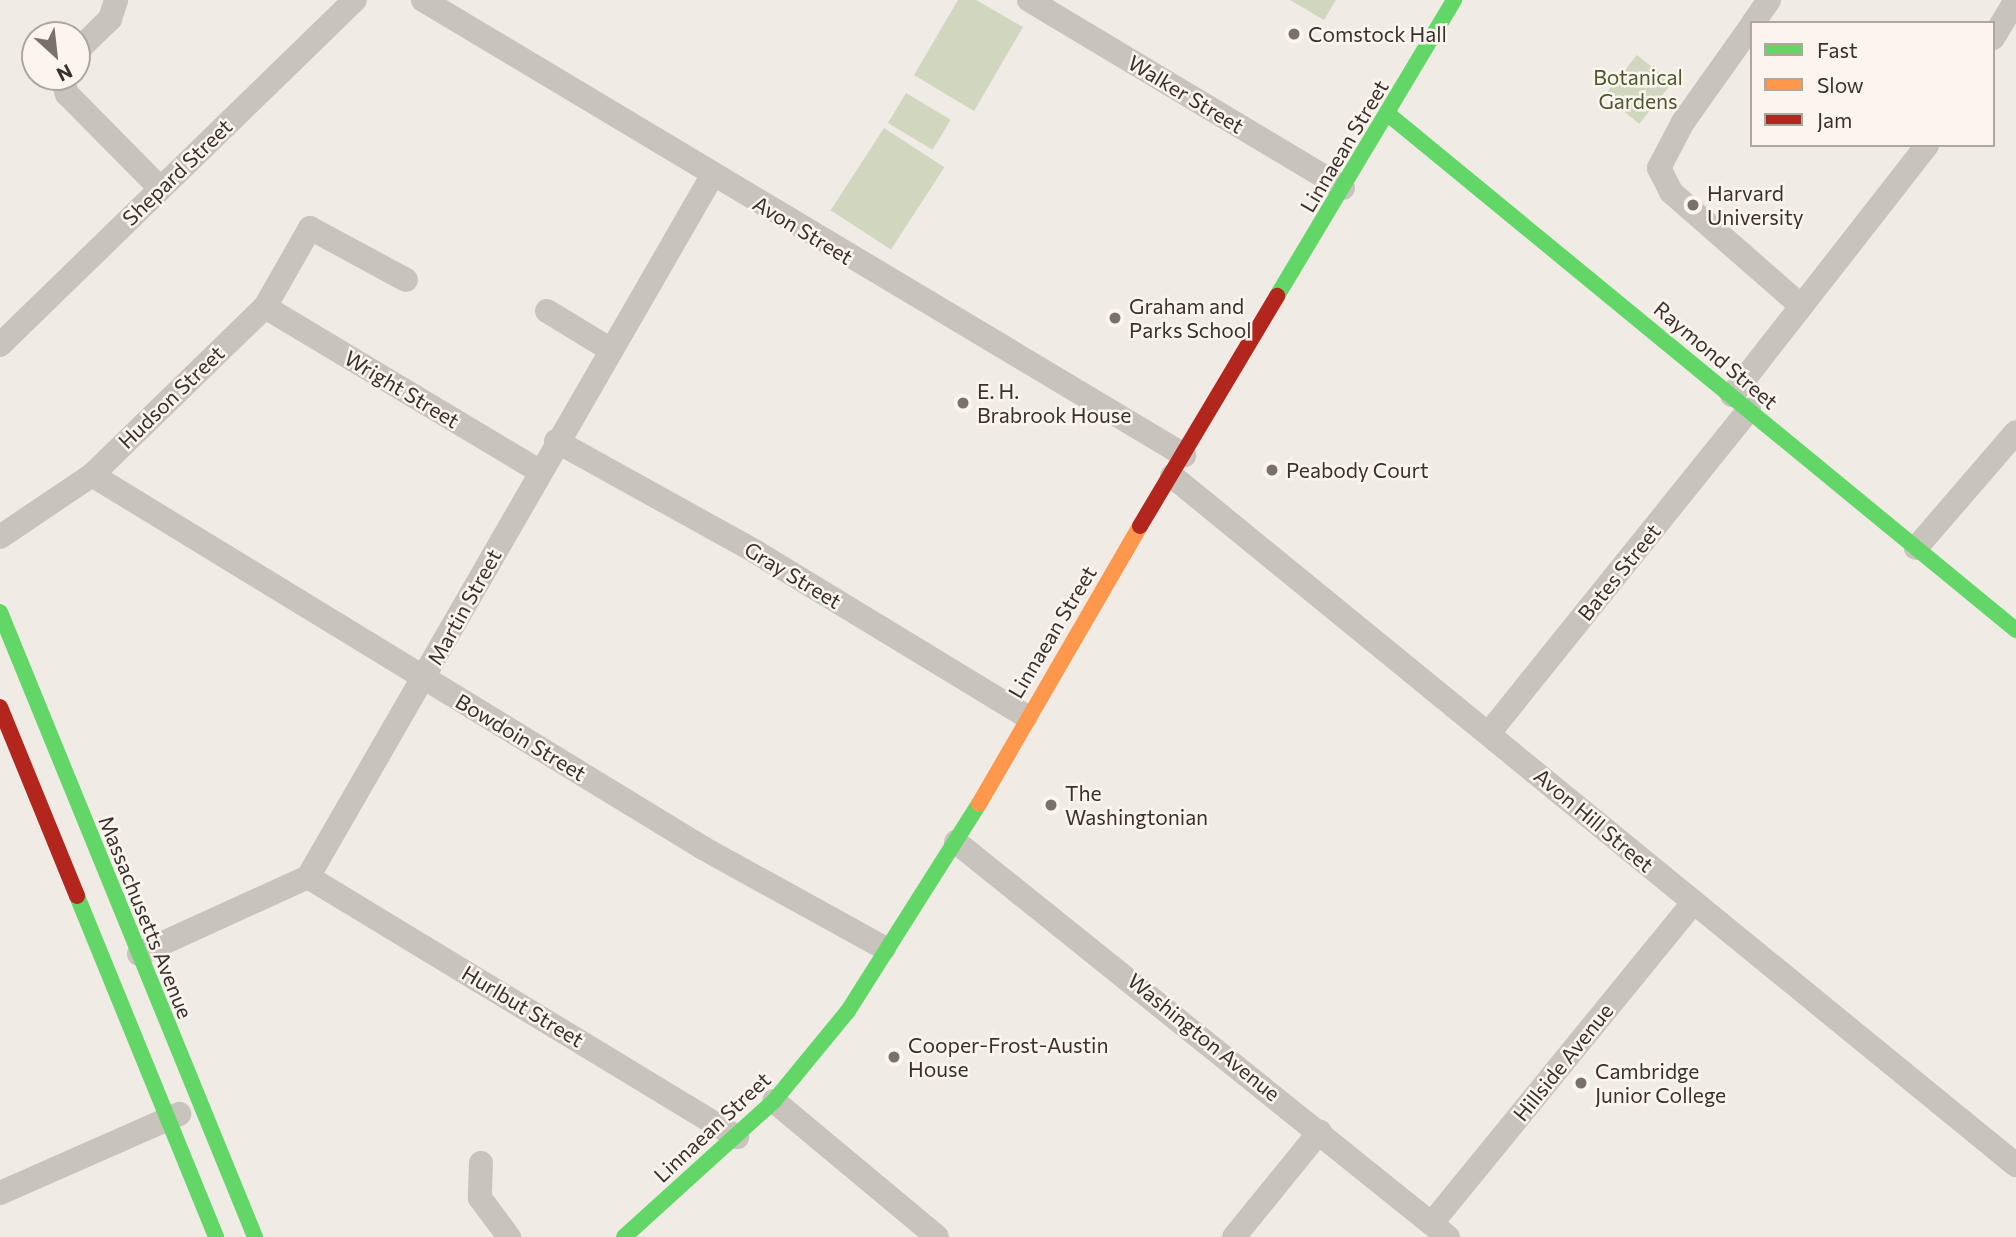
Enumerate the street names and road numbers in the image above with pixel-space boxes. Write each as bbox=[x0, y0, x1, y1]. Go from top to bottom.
street label: Walker Street bbox=[1124, 50, 1248, 138]
street label: Linnaean Street bbox=[1295, 75, 1393, 217]
street label: Shepard Street bbox=[117, 113, 237, 231]
street label: Avon Street bbox=[748, 190, 858, 270]
street label: Raymond Street bbox=[1649, 296, 1783, 414]
street label: Hudson Street bbox=[113, 340, 229, 454]
street label: Wright Street bbox=[340, 345, 464, 433]
street label: Bates Street bbox=[1572, 519, 1666, 625]
street label: Gray Street bbox=[740, 536, 846, 614]
street label: Martin Street bbox=[422, 545, 506, 669]
street label: Linnaean Street bbox=[1003, 561, 1101, 703]
street label: Bowdoin Street bbox=[451, 688, 591, 786]
street label: Avon Hill Street bbox=[1529, 763, 1659, 877]
street label: Massachusetts Avenue bbox=[94, 812, 198, 1022]
street label: Hurlbut Street bbox=[458, 960, 588, 1052]
street label: Washington Avenue bbox=[1123, 968, 1285, 1106]
street label: Hillside Avenue bbox=[1508, 998, 1618, 1126]
street label: Linnaean Street bbox=[649, 1067, 775, 1187]

